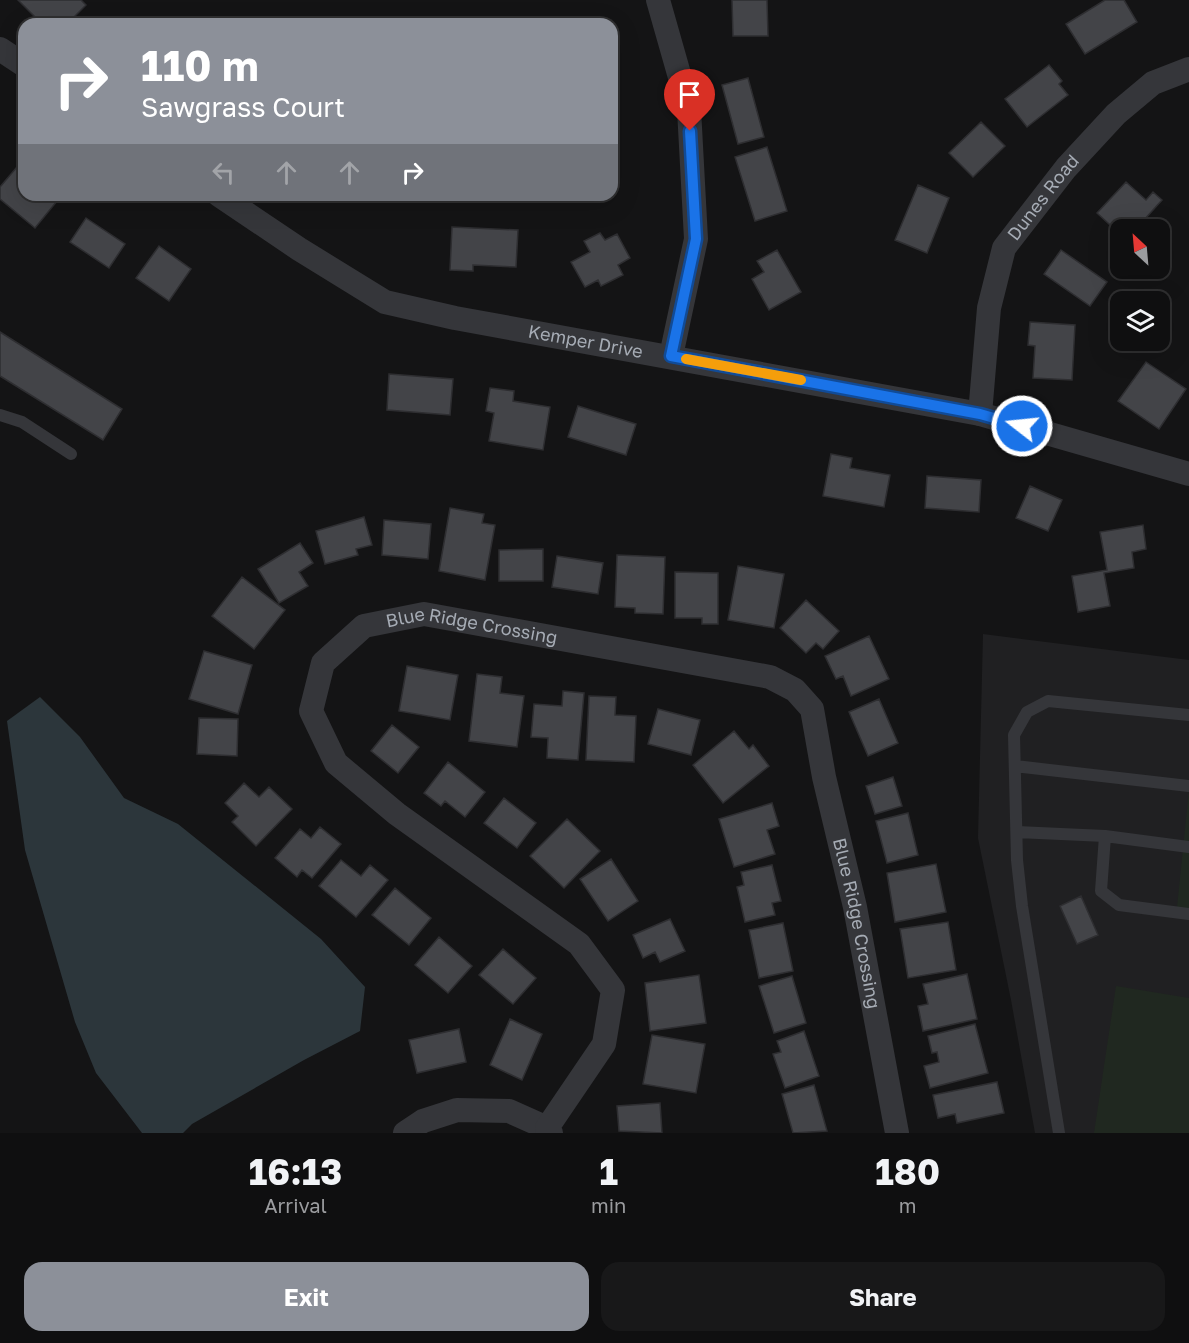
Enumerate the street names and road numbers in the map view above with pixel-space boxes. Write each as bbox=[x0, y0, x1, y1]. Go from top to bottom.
street label: Dunes Road bbox=[1002, 149, 1083, 245]
street label: Kemper Drive bbox=[527, 320, 645, 362]
street label: Blue Ridge Crossing bbox=[384, 602, 559, 648]
street label: Blue Ridge Crossing bbox=[829, 836, 886, 1010]

